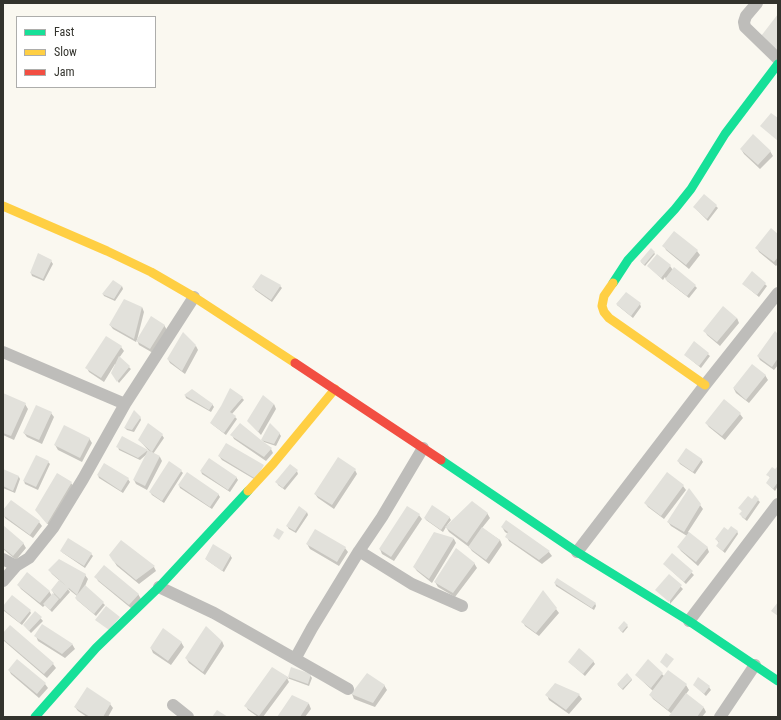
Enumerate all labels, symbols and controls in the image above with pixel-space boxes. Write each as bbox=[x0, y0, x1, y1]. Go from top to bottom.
legend bbox=[16, 16, 156, 88]
text: Fast bbox=[54, 25, 74, 39]
text: Slow bbox=[54, 45, 77, 59]
text: Jam bbox=[54, 65, 75, 79]

